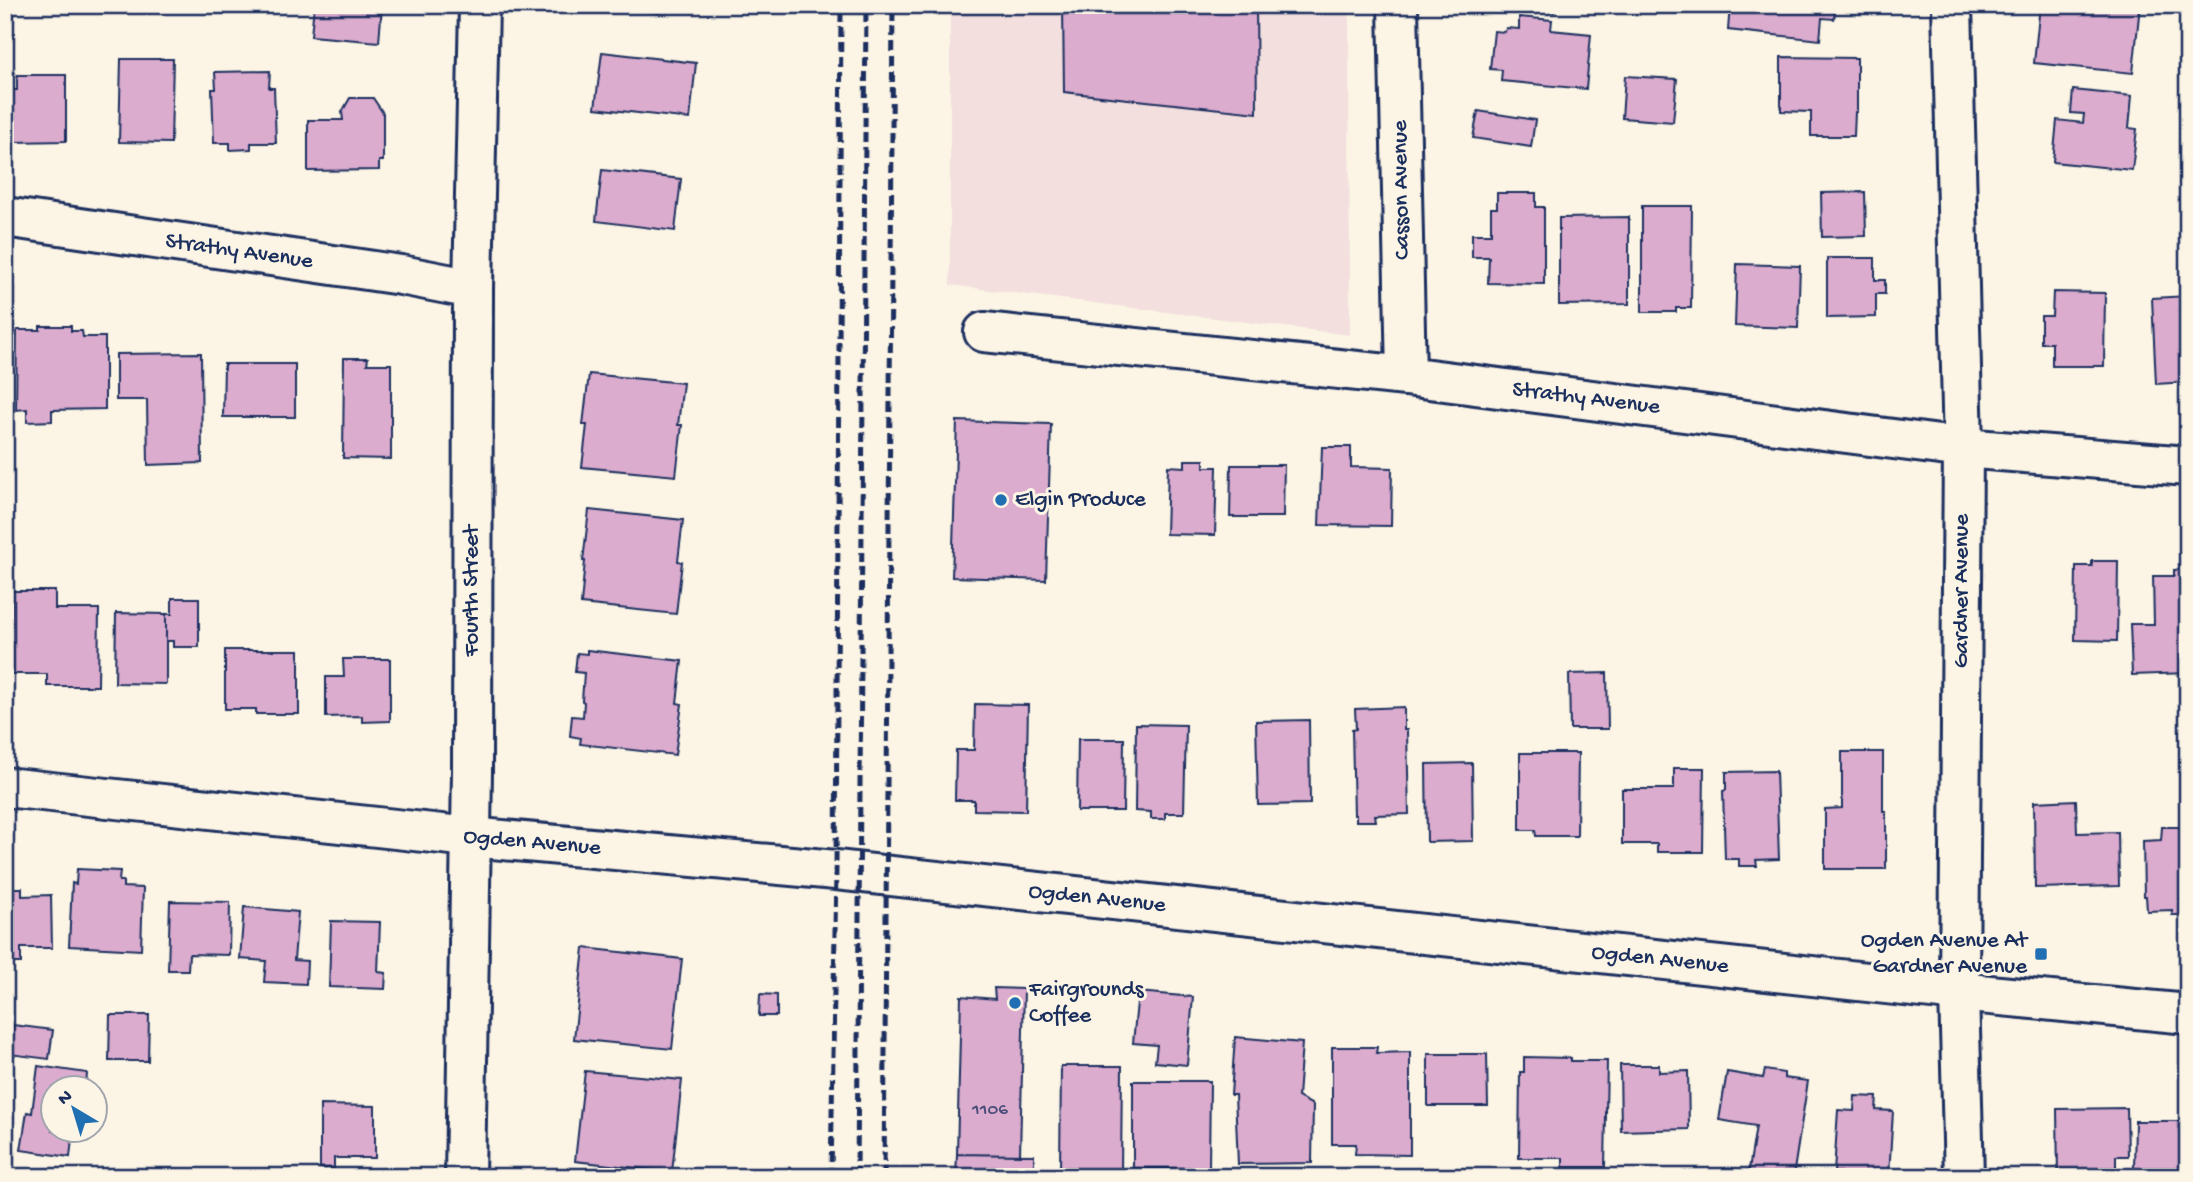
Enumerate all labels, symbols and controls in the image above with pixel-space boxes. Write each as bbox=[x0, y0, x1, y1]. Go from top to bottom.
street label: Casson Avenue bbox=[1387, 119, 1417, 260]
street label: Strathy Avenue bbox=[164, 228, 316, 276]
street label: Strathy Avenue bbox=[1511, 377, 1663, 422]
place label: Elgin Produce bbox=[1015, 487, 1147, 514]
marker: Elgin Produce bbox=[993, 492, 1009, 508]
street label: Gardner Avenue bbox=[1949, 513, 1976, 668]
street label: Fourth Street bbox=[459, 524, 486, 658]
street label: Ogden Avenue bbox=[462, 824, 603, 863]
street label: Ogden Avenue bbox=[1027, 878, 1168, 920]
place label: Ogden Avenue At Gardner Avenue bbox=[1861, 928, 2029, 981]
street label: Ogden Avenue bbox=[1590, 939, 1731, 981]
marker: Ogden Avenue At Gardner Avenue bbox=[2033, 946, 2049, 962]
place label: Fairgrounds Coffee bbox=[1028, 977, 1144, 1030]
marker: Fairgrounds Coffee bbox=[1007, 995, 1023, 1011]
north arrow bbox=[38, 1074, 108, 1144]
text: N bbox=[54, 1085, 78, 1111]
house number: 1106 bbox=[971, 1099, 1008, 1122]

